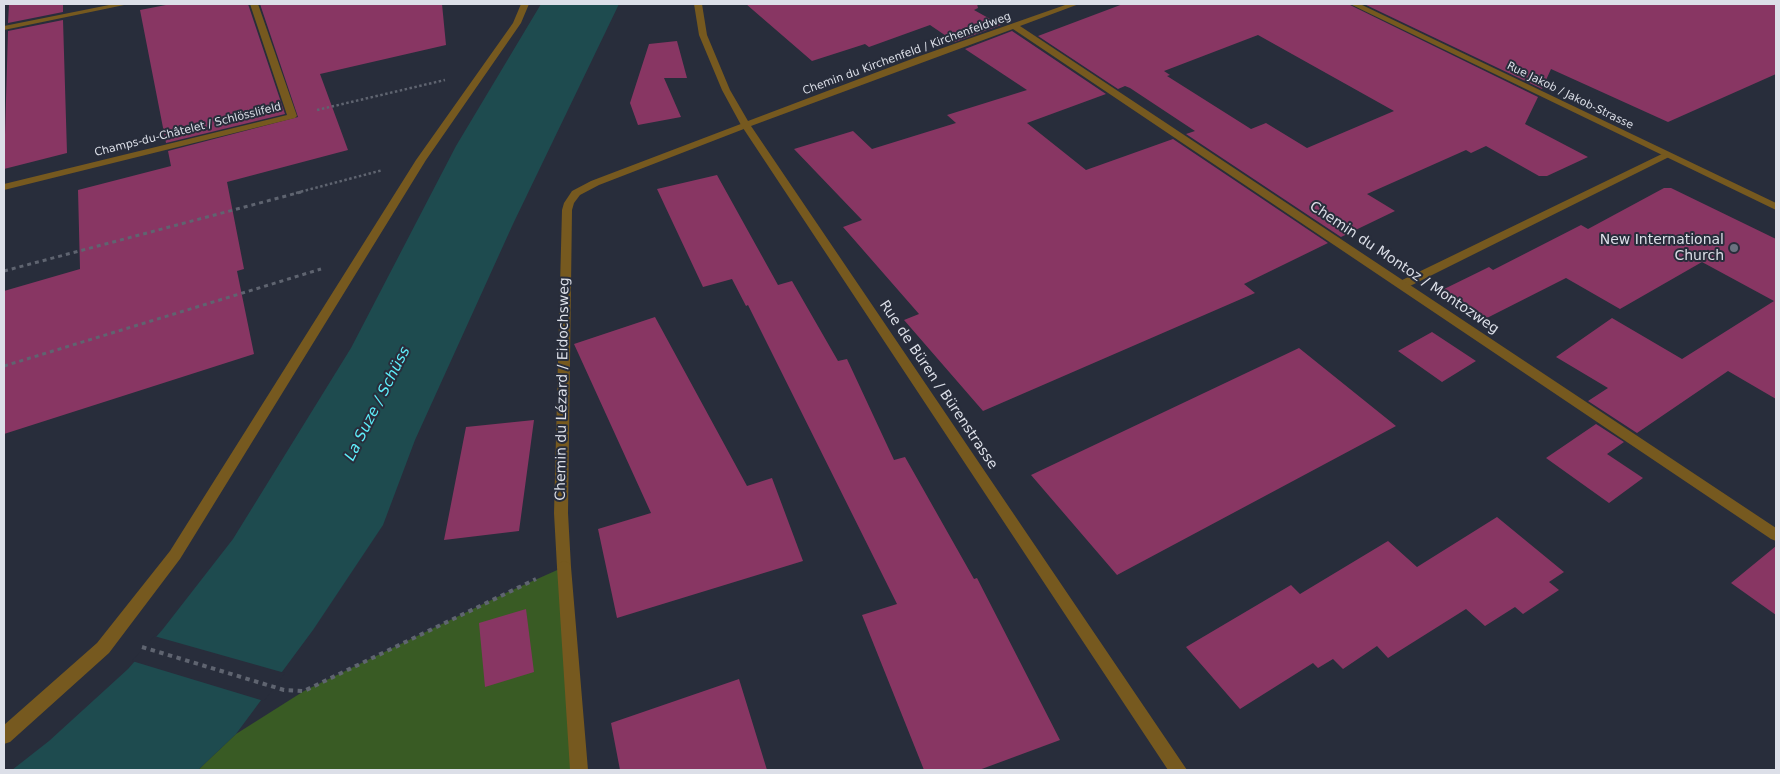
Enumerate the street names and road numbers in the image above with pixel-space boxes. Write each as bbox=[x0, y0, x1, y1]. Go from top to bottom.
street label: Chemin du Kirchenfeld / Kirchenfeldweg bbox=[801, 10, 1013, 98]
street label: Rue Jakob / Jakob-Strasse bbox=[1505, 60, 1635, 132]
street label: Champs-du-Châtelet / Schlösslifeld bbox=[93, 100, 283, 160]
street label: Chemin du Montoz / Montozweg bbox=[1306, 198, 1502, 338]
street label: Chemin du Lézard / Eidochsweg bbox=[553, 277, 573, 501]
street label: Rue de Büren / Bürenstrasse bbox=[875, 298, 1001, 472]

